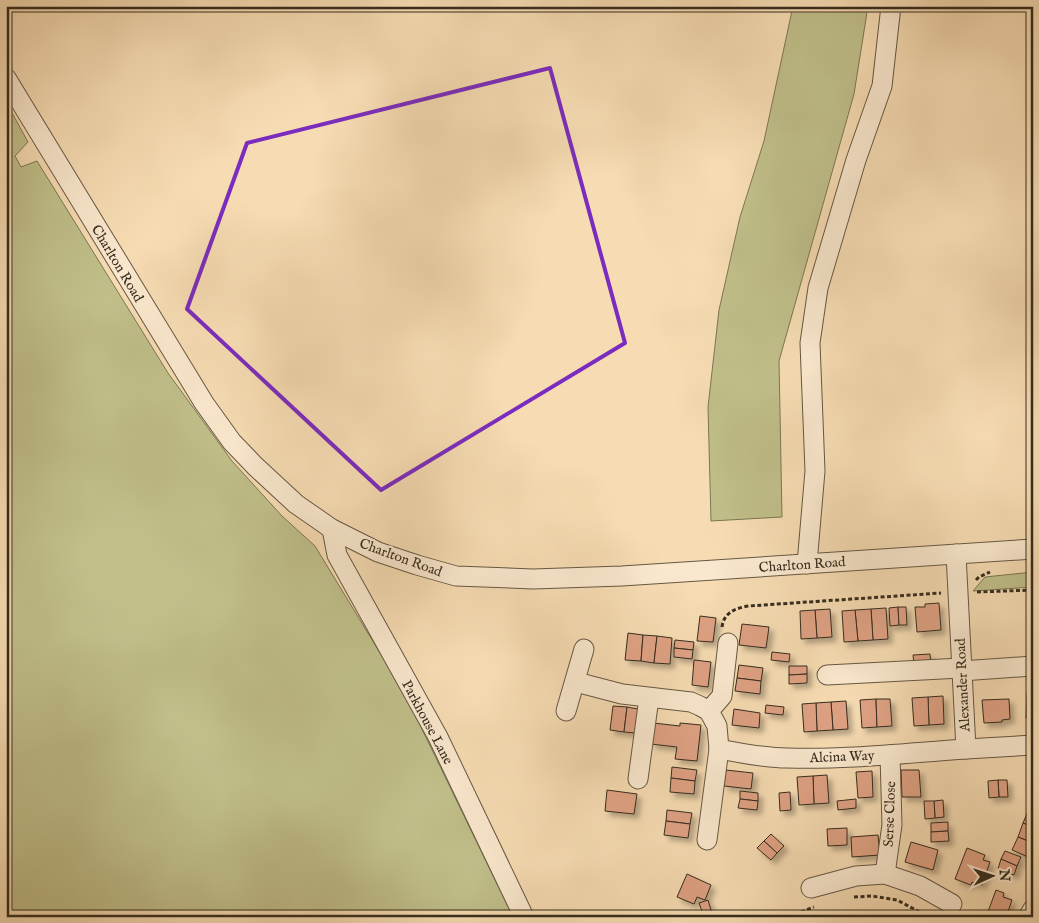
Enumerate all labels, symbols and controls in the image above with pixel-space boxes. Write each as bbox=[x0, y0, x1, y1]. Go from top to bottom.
street label: Charlton Road bbox=[87, 222, 148, 306]
street label: Charlton Road bbox=[357, 535, 445, 581]
street label: Charlton Road bbox=[758, 553, 847, 577]
street label: Alexander Road bbox=[952, 637, 974, 733]
street label: Parkhouse Lane bbox=[397, 677, 457, 768]
street label: Alcina Way bbox=[808, 747, 875, 767]
street label: Serse Close bbox=[880, 780, 900, 847]
north arrow bbox=[966, 850, 1016, 900]
text: N bbox=[995, 868, 1013, 882]

